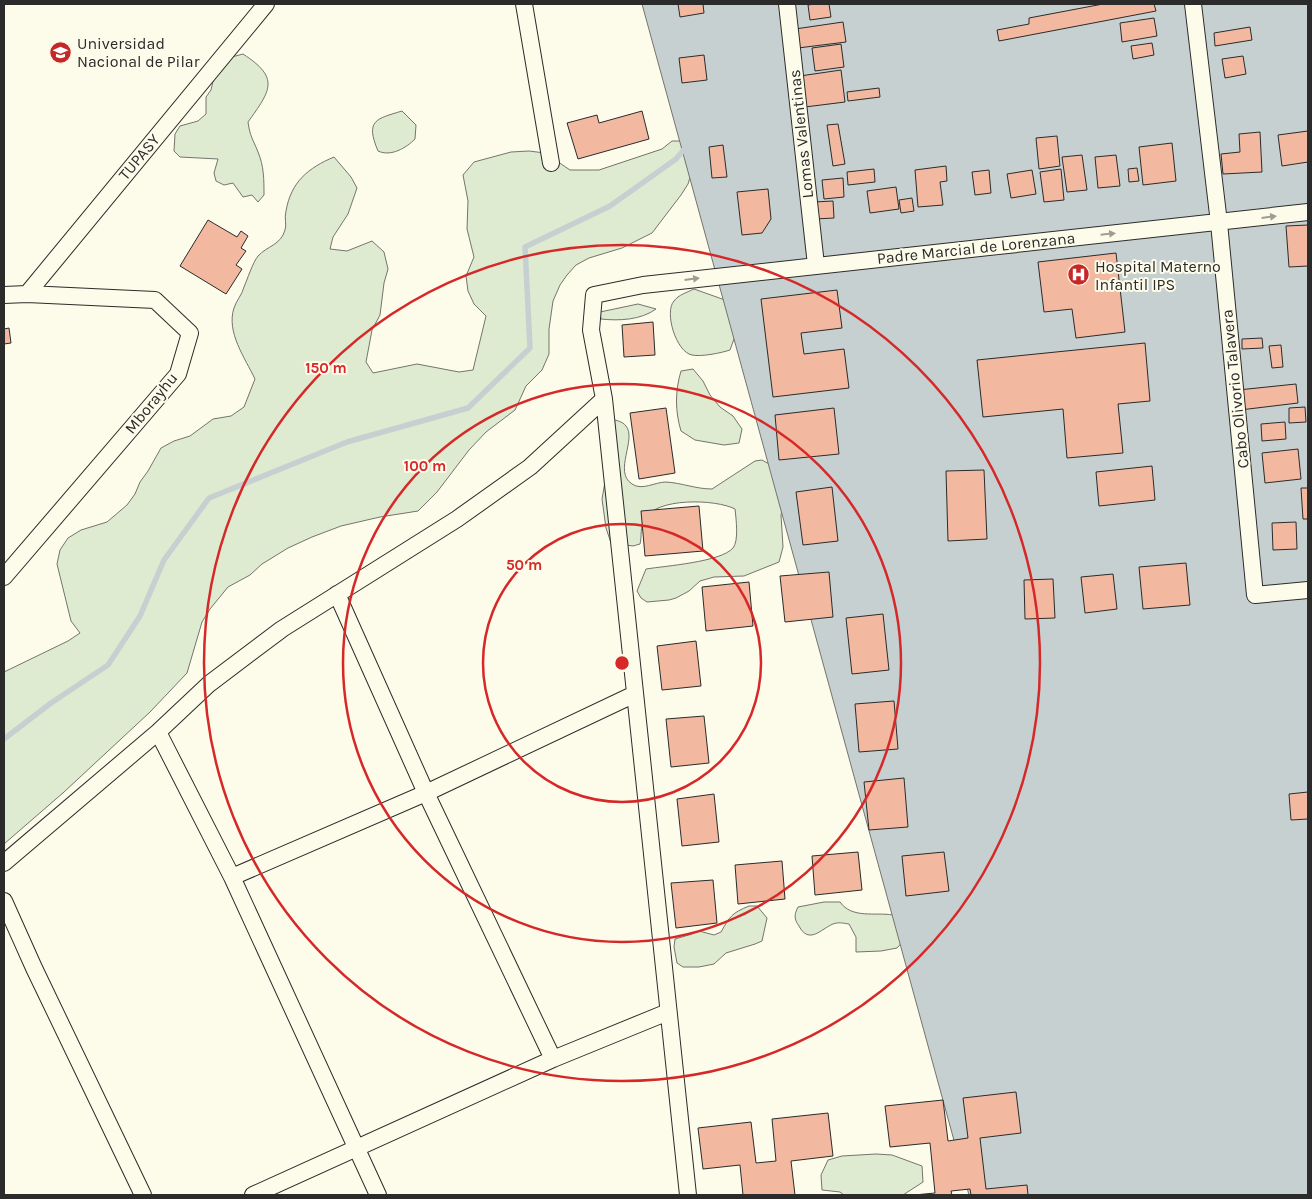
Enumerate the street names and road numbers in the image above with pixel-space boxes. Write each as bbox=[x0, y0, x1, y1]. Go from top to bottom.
street label: Lomas Valentinas bbox=[785, 69, 817, 199]
street label: TUPASY bbox=[114, 130, 164, 184]
street label: Padre Marcial de Lorenzana bbox=[876, 228, 1076, 268]
street label: Cabo Olivorio Talavera bbox=[1217, 309, 1253, 469]
street label: Mborayhu bbox=[121, 369, 181, 437]

